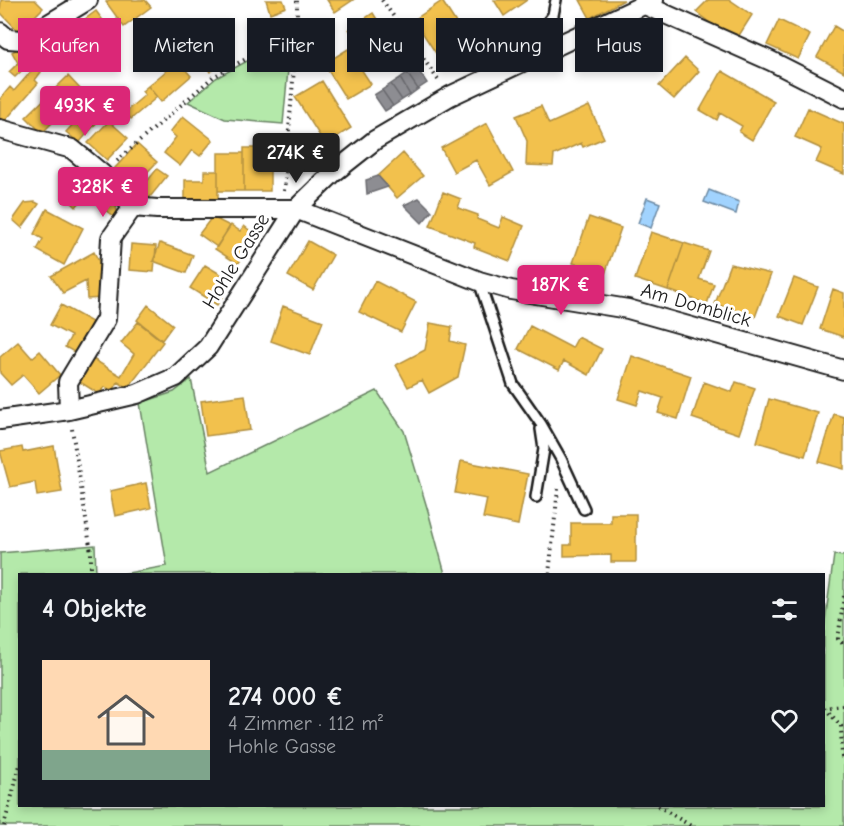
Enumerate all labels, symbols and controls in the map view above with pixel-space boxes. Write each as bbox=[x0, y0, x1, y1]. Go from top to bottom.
chip: Kaufen bbox=[18, 18, 121, 72]
chip: Mieten bbox=[133, 18, 235, 72]
chip: Filter bbox=[247, 18, 335, 72]
chip: Neu bbox=[347, 18, 424, 72]
chip: Wohnung bbox=[436, 18, 563, 72]
chip: Haus bbox=[575, 18, 663, 72]
pin: 493K € bbox=[36, 86, 134, 137]
text: 493K € bbox=[54, 94, 116, 117]
pin: 274K € bbox=[247, 133, 345, 184]
text: 274K € bbox=[267, 141, 325, 164]
pin: 328K € bbox=[54, 167, 152, 218]
text: 328K € bbox=[72, 175, 134, 198]
street label: Hohle Gasse bbox=[198, 209, 274, 313]
pin: 187K € bbox=[512, 265, 610, 316]
text: 187K € bbox=[531, 273, 591, 296]
street label: Am Domblick bbox=[638, 278, 754, 332]
icon: filters bbox=[768, 593, 801, 626]
text: 4 Objekte bbox=[42, 594, 147, 624]
text: 274 000 € bbox=[228, 682, 344, 712]
icon: home bbox=[90, 684, 162, 756]
icon: heart bbox=[768, 704, 801, 737]
text: 4 Zimmer · 112 m² bbox=[228, 712, 383, 735]
text: Hohle Gasse bbox=[228, 735, 336, 758]

